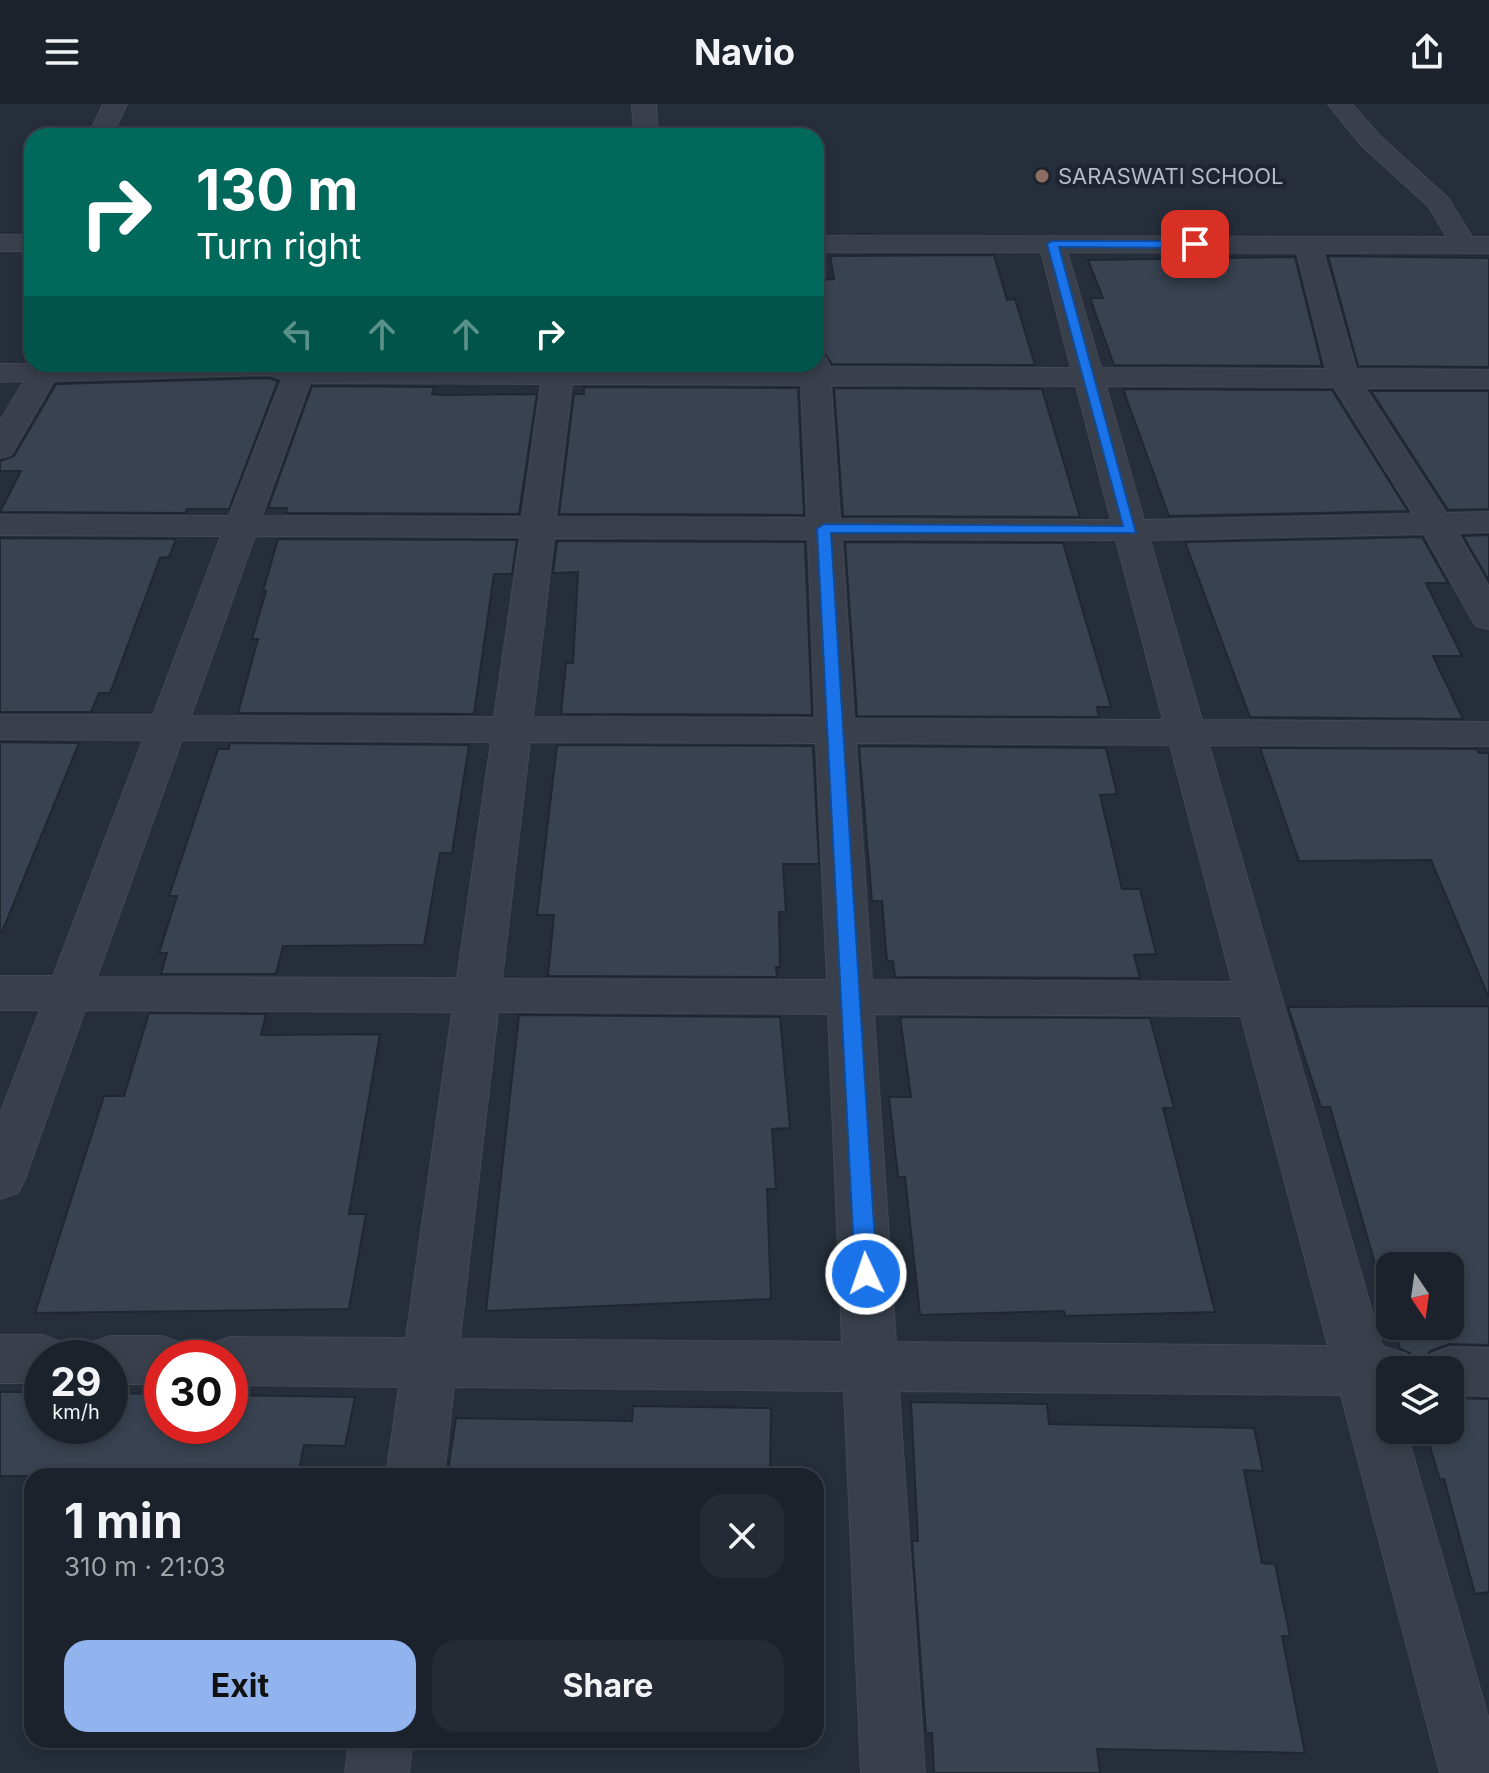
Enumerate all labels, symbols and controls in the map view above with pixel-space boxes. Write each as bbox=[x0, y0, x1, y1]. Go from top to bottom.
icon: menu bbox=[40, 30, 84, 74]
text: Navio bbox=[694, 30, 795, 74]
icon: share bbox=[1405, 30, 1449, 74]
text: 130 m bbox=[196, 156, 358, 224]
icon: right bbox=[64, 160, 168, 264]
place label: SARASWATI SCHOOL bbox=[1058, 163, 1283, 189]
marker: SARASWATI SCHOOL bbox=[1033, 167, 1051, 185]
pin bbox=[1161, 210, 1229, 278]
icon: arrive bbox=[1173, 222, 1217, 266]
text: Turn right bbox=[196, 224, 361, 268]
icon: left bbox=[276, 312, 320, 356]
icon: ahead bbox=[360, 312, 404, 356]
icon: ahead bbox=[444, 312, 488, 356]
icon: right bbox=[528, 312, 572, 356]
position arrow bbox=[824, 1232, 908, 1316]
north arrow bbox=[1376, 1252, 1464, 1340]
map controls bbox=[1376, 1252, 1464, 1444]
speed limit sign: 30 bbox=[144, 1340, 248, 1444]
button: layers bbox=[1376, 1356, 1464, 1444]
text: 29 bbox=[50, 1357, 102, 1406]
text: km/h bbox=[52, 1400, 100, 1424]
text: 1 min bbox=[64, 1491, 183, 1550]
button: close bbox=[700, 1494, 784, 1578]
text: 310 m · 21:03 bbox=[64, 1551, 226, 1582]
button: Exit bbox=[64, 1640, 416, 1732]
button: Share bbox=[432, 1640, 784, 1732]

